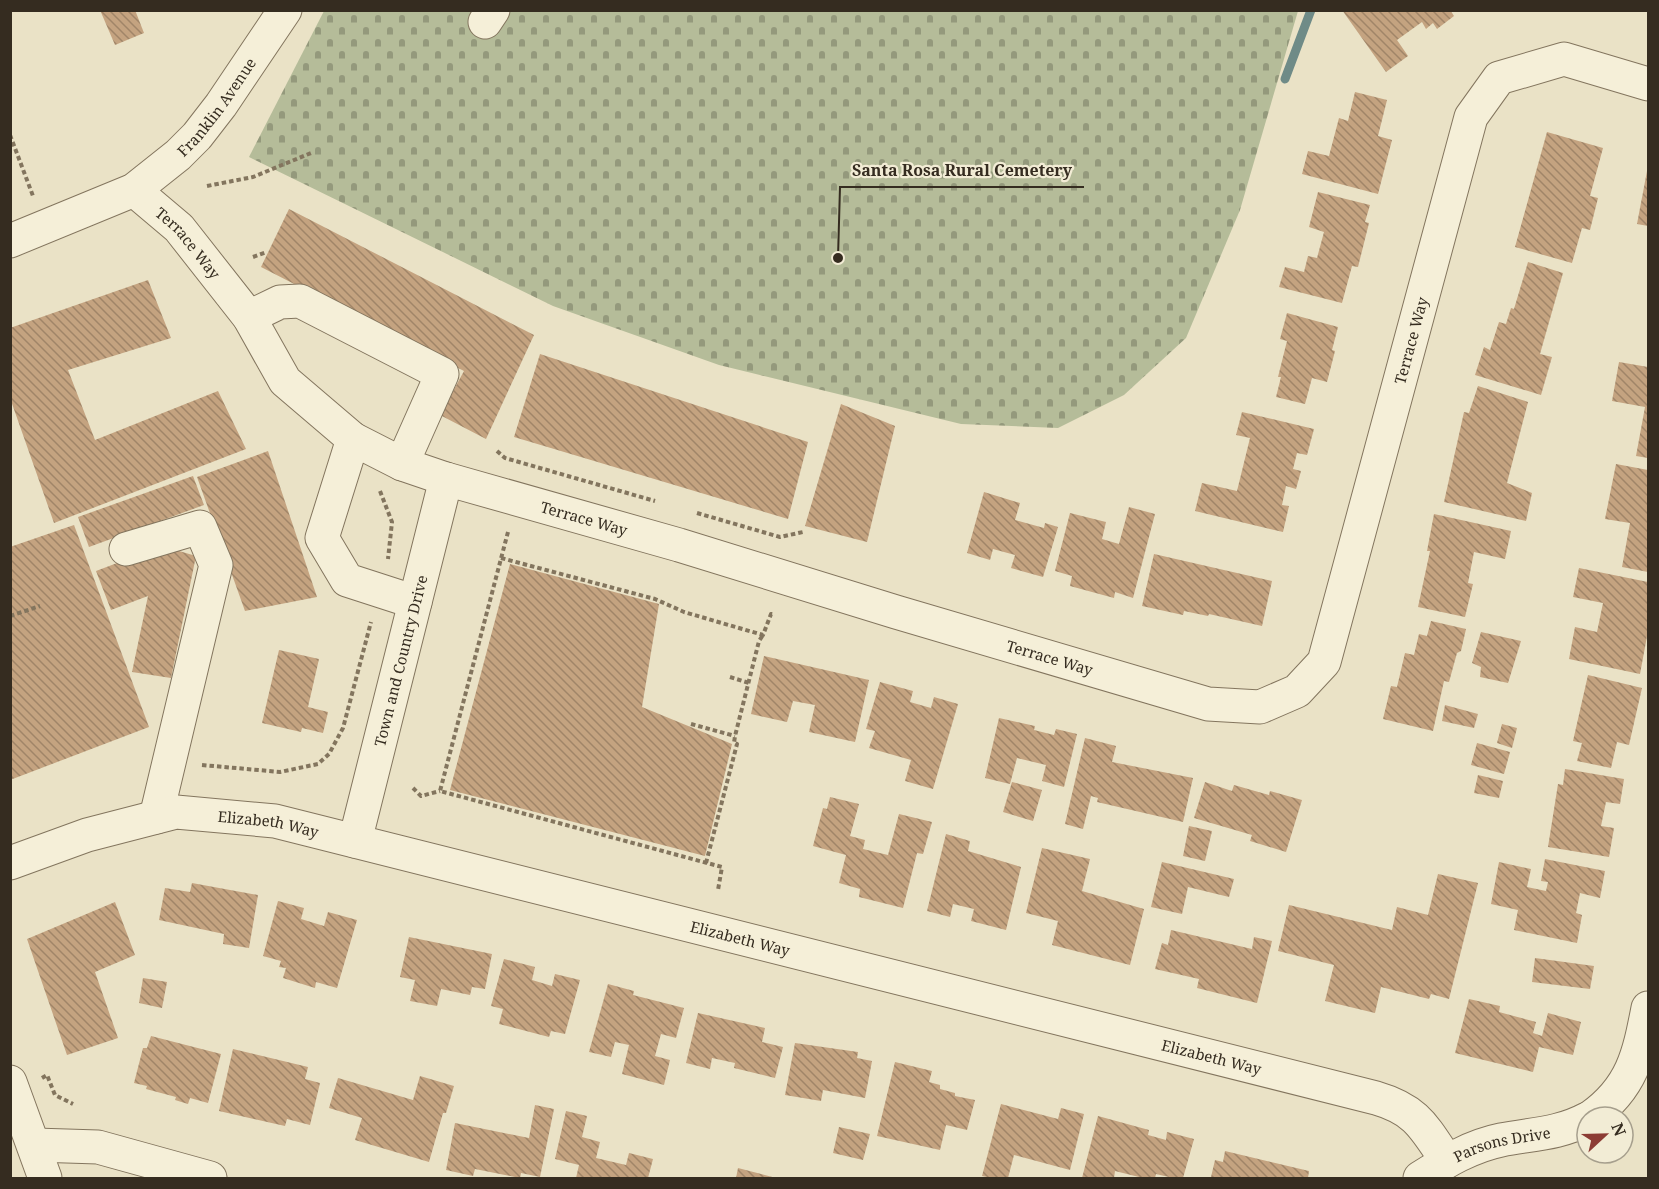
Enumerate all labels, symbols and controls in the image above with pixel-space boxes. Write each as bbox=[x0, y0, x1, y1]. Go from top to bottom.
street label: Franklin Avenue bbox=[172, 54, 260, 161]
callout: Santa Rosa Rural Cemetery bbox=[840, 153, 1084, 187]
text: Santa Rosa Rural Cemetery bbox=[852, 159, 1073, 181]
street label: Terrace Way bbox=[151, 203, 225, 283]
street label: Terrace Way bbox=[1389, 294, 1432, 386]
street label: Terrace Way bbox=[538, 496, 630, 540]
street label: Town and Country Drive bbox=[369, 573, 432, 749]
street label: Terrace Way bbox=[1004, 635, 1096, 680]
street label: Elizabeth Way bbox=[217, 806, 321, 842]
street label: Elizabeth Way bbox=[688, 916, 793, 960]
street label: Elizabeth Way bbox=[1160, 1034, 1264, 1079]
north arrow bbox=[1575, 1105, 1635, 1165]
text: N bbox=[1606, 1119, 1632, 1140]
street label: Parsons Drive bbox=[1450, 1122, 1552, 1166]

